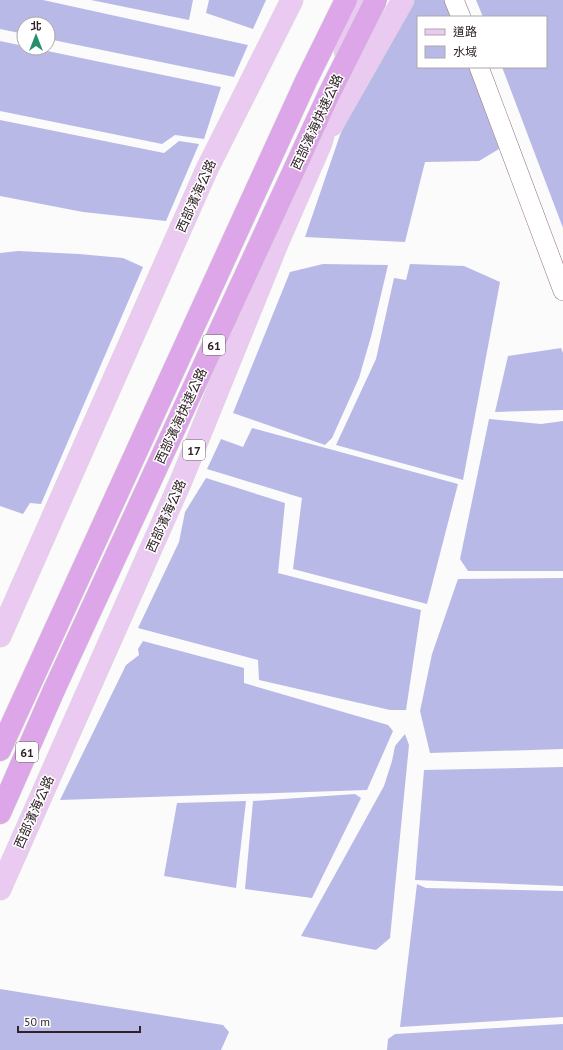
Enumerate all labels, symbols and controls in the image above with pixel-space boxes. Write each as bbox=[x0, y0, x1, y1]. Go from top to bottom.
north arrow bbox=[16, 16, 56, 56]
legend bbox=[417, 16, 547, 68]
text: 北 bbox=[31, 19, 42, 33]
text: 道路 bbox=[453, 24, 477, 39]
text: 水域 bbox=[453, 44, 477, 59]
street label: 西部濱海快速公路 bbox=[287, 71, 347, 173]
street label: 西部濱海公路 bbox=[172, 157, 220, 235]
road number: 61 bbox=[203, 335, 225, 355]
street label: 西部濱海快速公路 bbox=[151, 365, 211, 467]
road number: 17 bbox=[183, 440, 205, 460]
street label: 西部濱海公路 bbox=[142, 477, 190, 555]
road number: 61 bbox=[16, 742, 38, 762]
street label: 西部濱海公路 bbox=[10, 773, 58, 851]
scale bar bbox=[18, 1008, 140, 1034]
text: 50 m bbox=[24, 1014, 50, 1029]

